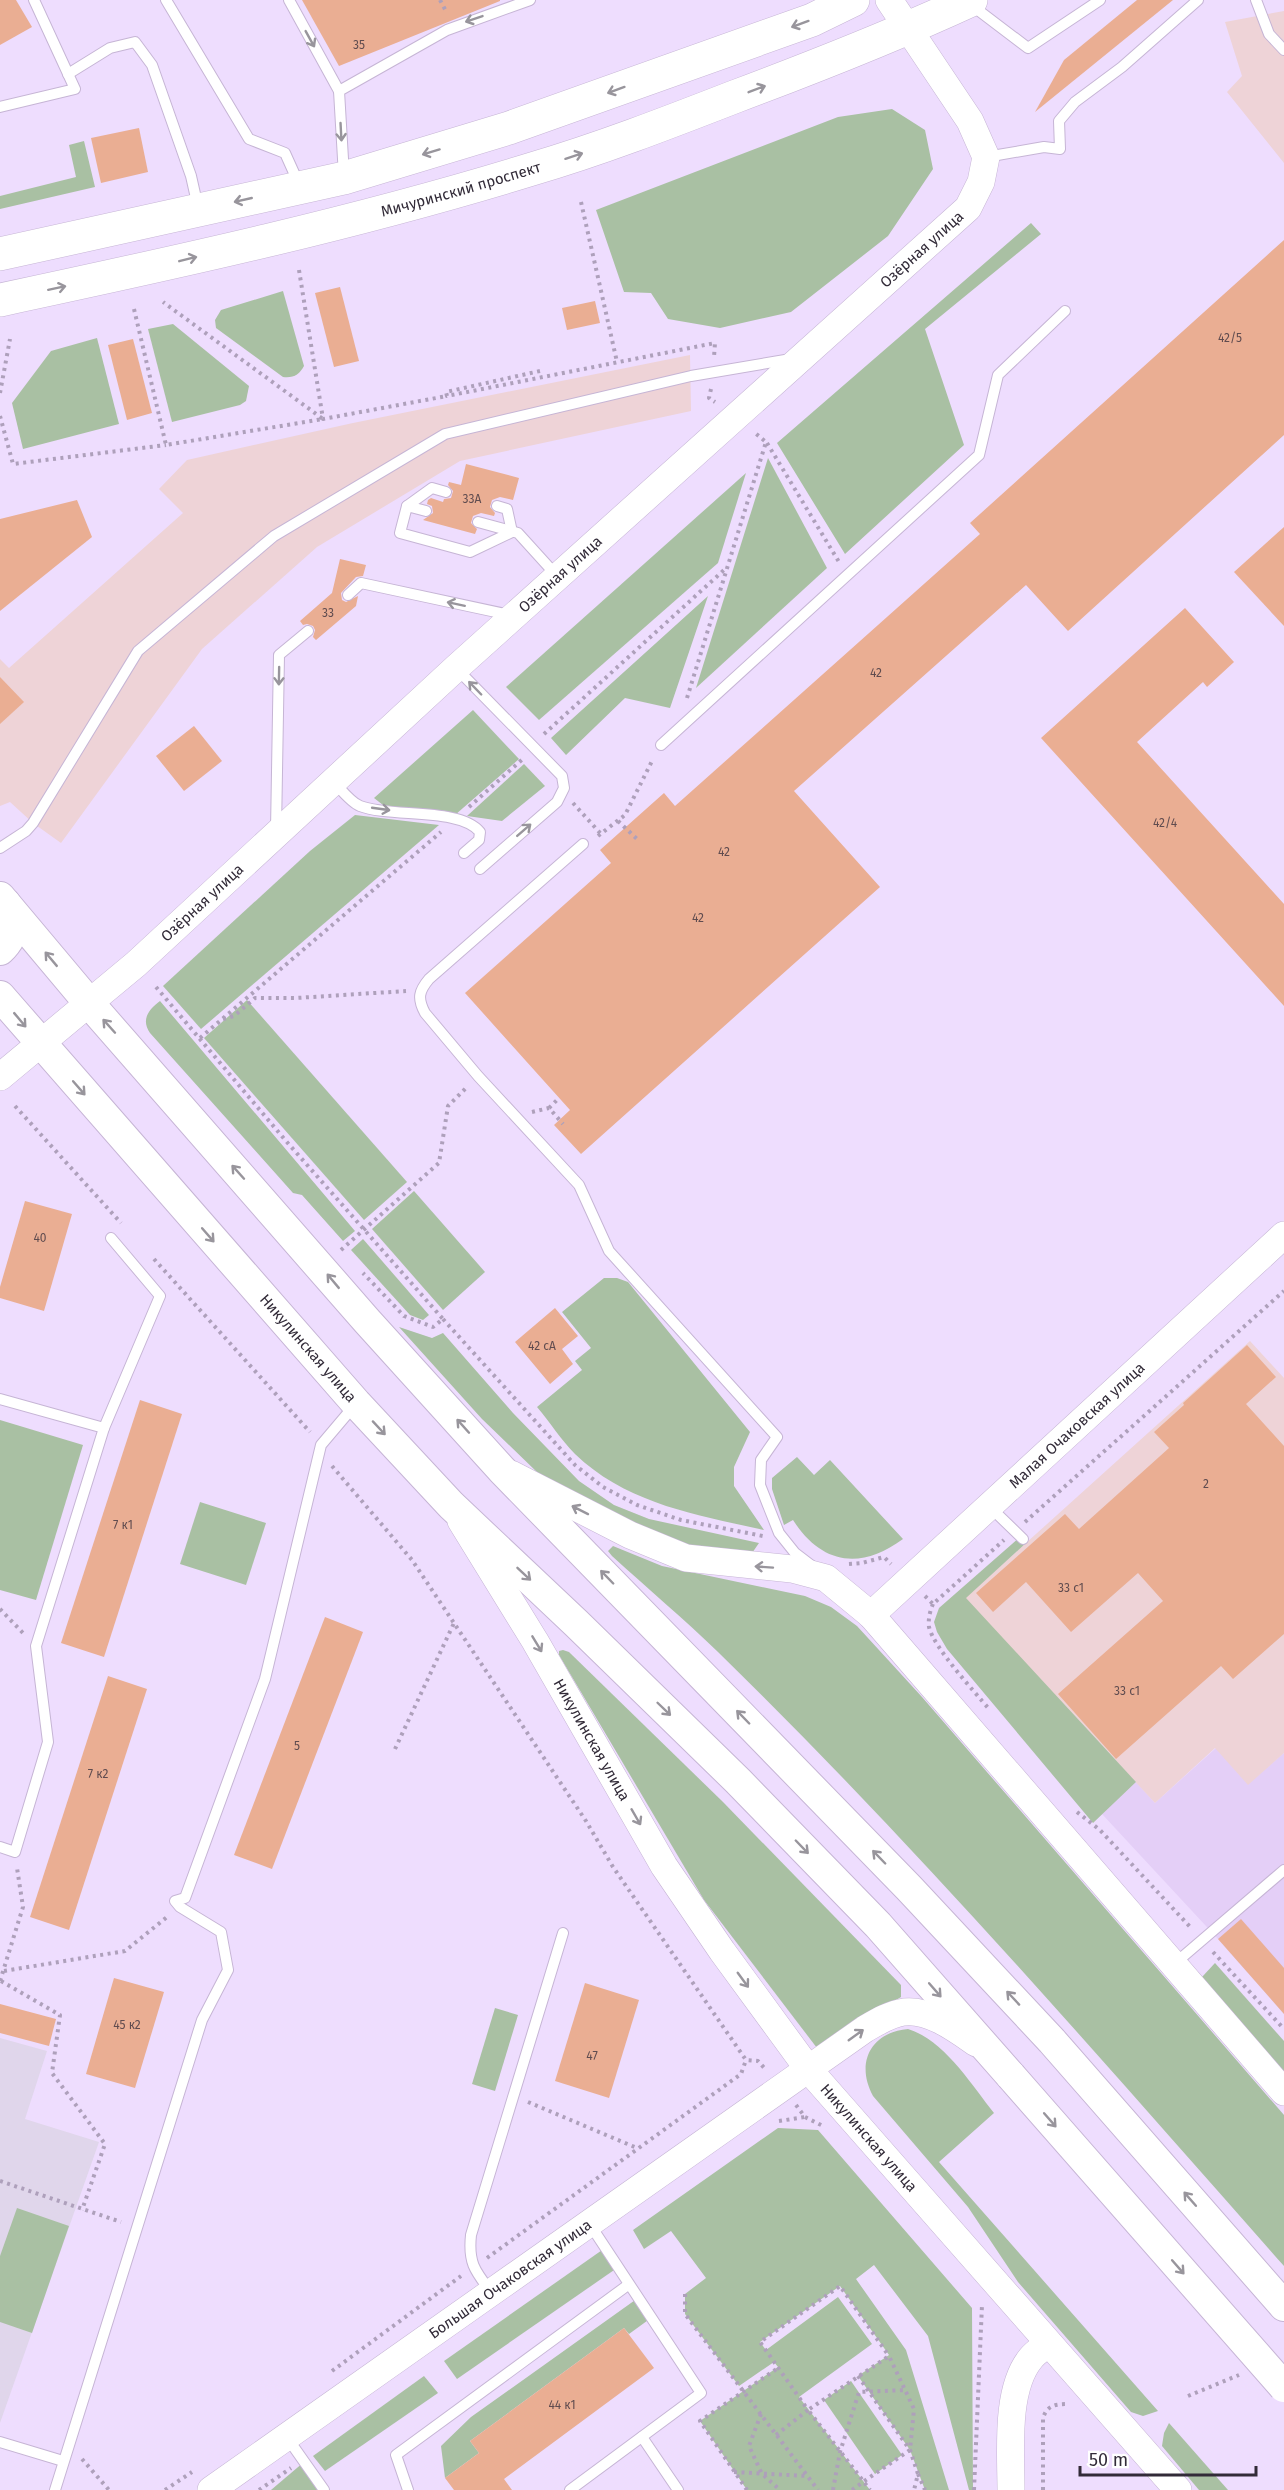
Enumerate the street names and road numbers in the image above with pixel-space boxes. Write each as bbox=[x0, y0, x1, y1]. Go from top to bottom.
street label: Мичуринский проспект bbox=[379, 158, 543, 221]
street label: Озёрная улица bbox=[876, 207, 967, 292]
street label: Озёрная улица bbox=[515, 532, 606, 616]
street label: Озёрная улица bbox=[157, 860, 247, 945]
street label: Никулинская улица bbox=[256, 1290, 360, 1406]
street label: Малая Очаковская улица bbox=[1006, 1359, 1148, 1492]
street label: Никулинская улица bbox=[550, 1676, 634, 1804]
street label: Никулинская улица bbox=[816, 2080, 921, 2196]
street label: Большая Очаковская улица bbox=[425, 2216, 595, 2343]

